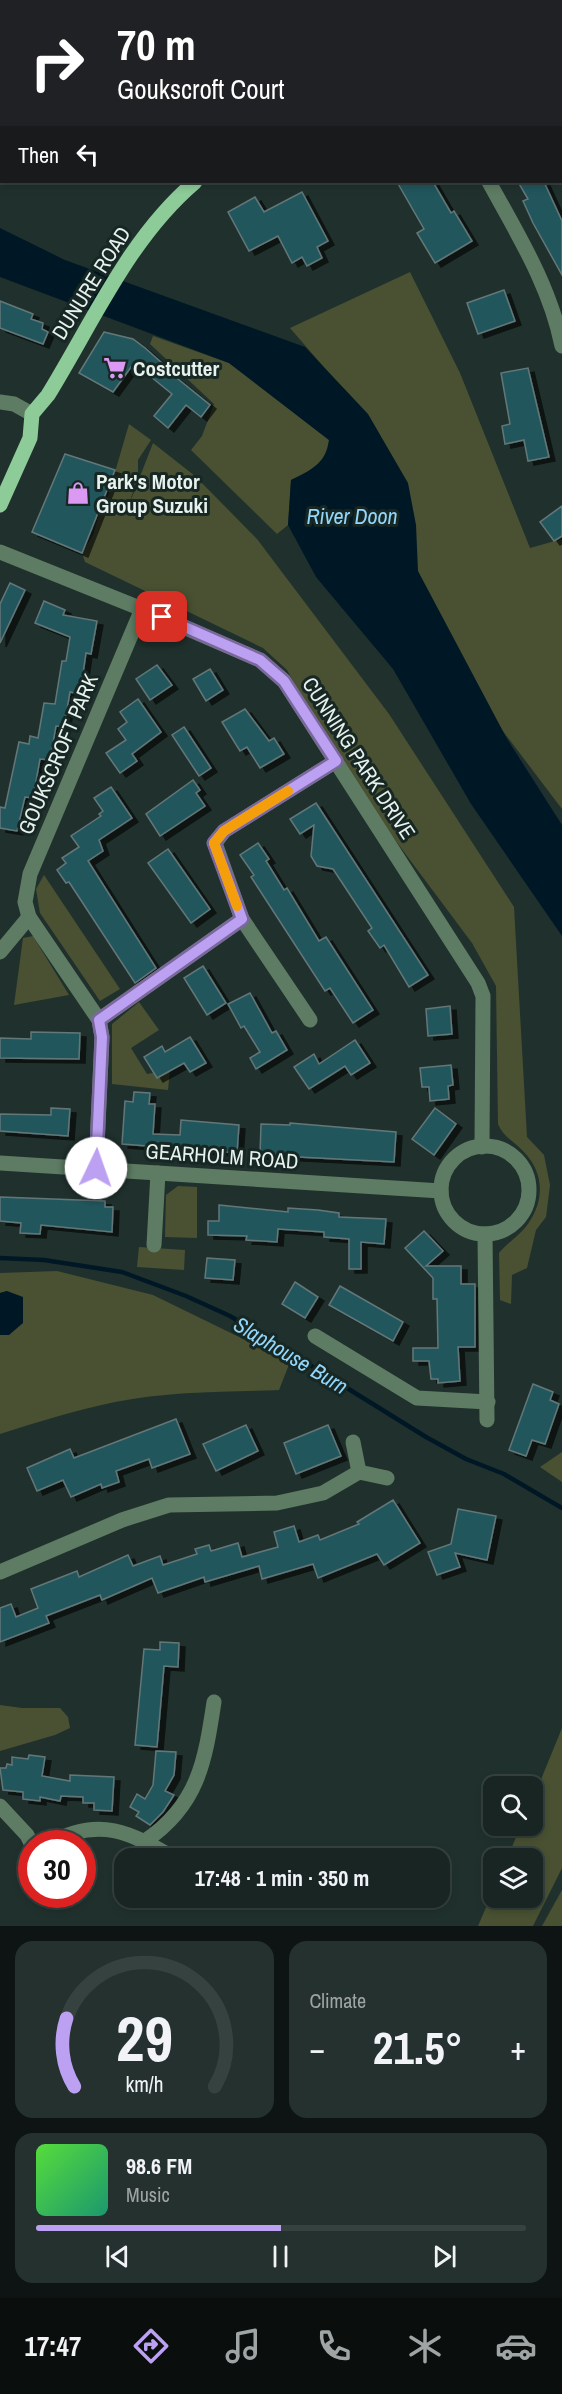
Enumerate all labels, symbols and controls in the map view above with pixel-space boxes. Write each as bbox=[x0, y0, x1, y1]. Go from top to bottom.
text: 70 m bbox=[117, 17, 196, 73]
icon: right bbox=[18, 24, 96, 102]
text: Goukscroft Court bbox=[117, 71, 284, 107]
icon: left bbox=[71, 138, 104, 171]
text: Then bbox=[18, 140, 59, 170]
street label: DUNURE ROAD bbox=[45, 221, 137, 345]
place label: Costcutter bbox=[133, 354, 219, 383]
supermarket icon: Costcutter bbox=[102, 355, 128, 381]
place label: Park's Motor Group Suzuki bbox=[96, 467, 208, 520]
shop icon: Park's Motor Group Suzuki bbox=[65, 480, 91, 506]
water label: River Doon bbox=[306, 501, 398, 531]
pin bbox=[136, 591, 187, 642]
icon: arrive bbox=[145, 600, 178, 633]
street label: GOUKSCROFT PARK bbox=[11, 669, 105, 839]
street label: CUNNING PARK DRIVE bbox=[296, 671, 422, 845]
position arrow bbox=[64, 1136, 128, 1200]
street label: GEARHOLM ROAD bbox=[145, 1136, 299, 1176]
water label: Slaphouse Burn bbox=[228, 1309, 354, 1401]
map controls bbox=[483, 1776, 543, 1908]
button: search bbox=[483, 1776, 543, 1836]
speed limit sign: 30 bbox=[18, 1830, 96, 1908]
button: layers bbox=[483, 1848, 543, 1908]
text: 17:48 · 1 min · 350 m bbox=[195, 1863, 369, 1893]
text: Climate bbox=[310, 1987, 366, 2014]
text: 29 bbox=[116, 1996, 173, 2080]
text: 21.5° bbox=[373, 2017, 463, 2078]
text: − bbox=[310, 2026, 325, 2070]
text: + bbox=[510, 2026, 526, 2070]
text: km/h bbox=[125, 2070, 163, 2099]
text: 98.6 FM bbox=[126, 2151, 192, 2181]
text: Music bbox=[126, 2181, 170, 2208]
icon: previous bbox=[101, 2240, 134, 2273]
icon: pause bbox=[264, 2240, 297, 2273]
icon: next bbox=[428, 2240, 461, 2273]
icon: directions bbox=[130, 2325, 172, 2367]
icon: music bbox=[222, 2325, 264, 2367]
icon: phone bbox=[313, 2325, 355, 2367]
icon: climate bbox=[404, 2325, 446, 2367]
icon: car bbox=[495, 2325, 537, 2367]
text: 17:47 bbox=[25, 2328, 81, 2364]

